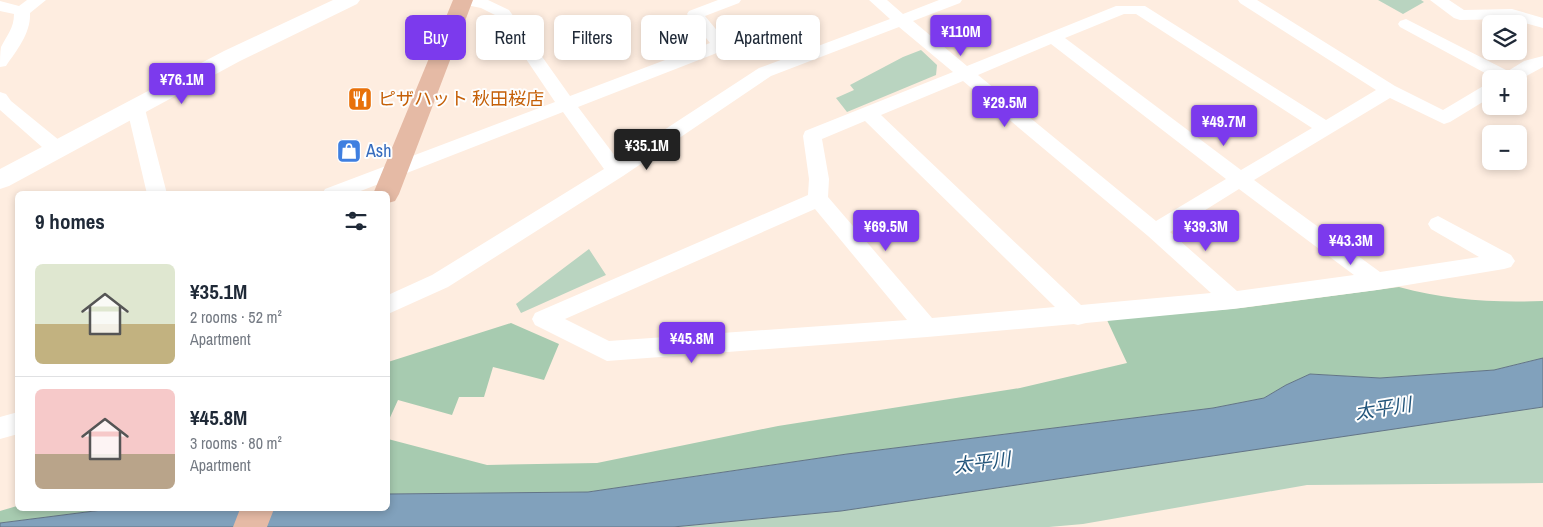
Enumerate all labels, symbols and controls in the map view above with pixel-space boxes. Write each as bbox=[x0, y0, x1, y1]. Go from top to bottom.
chip: Buy bbox=[405, 15, 466, 60]
chip: Rent bbox=[476, 15, 544, 60]
chip: Filters bbox=[554, 15, 631, 60]
chip: New bbox=[641, 15, 706, 60]
chip: Apartment bbox=[716, 15, 820, 60]
pin: ¥110M bbox=[926, 15, 996, 57]
map controls bbox=[1482, 15, 1527, 170]
button: layers bbox=[1482, 15, 1527, 60]
text: ¥110M bbox=[941, 20, 981, 42]
pin: ¥76.1M bbox=[141, 62, 223, 105]
text: ¥76.1M bbox=[160, 68, 204, 90]
button: + bbox=[1482, 70, 1527, 115]
restaurant icon: ピザハット 秋田桜店 bbox=[347, 86, 373, 112]
place label: ピザハット 秋田桜店 bbox=[378, 86, 544, 111]
pin: ¥29.5M bbox=[964, 86, 1046, 128]
text: ¥29.5M bbox=[983, 91, 1027, 113]
pin: ¥49.7M bbox=[1183, 104, 1265, 147]
text: ¥49.7M bbox=[1202, 110, 1246, 132]
button: − bbox=[1482, 125, 1527, 170]
pin: ¥35.1M bbox=[606, 128, 688, 171]
text: ¥35.1M bbox=[625, 134, 669, 156]
shop icon: Ash bbox=[336, 138, 362, 164]
place label: Ash bbox=[365, 138, 391, 163]
text: 9 homes bbox=[35, 207, 105, 236]
icon: filters bbox=[342, 207, 370, 235]
pin: ¥69.5M bbox=[845, 210, 927, 252]
pin: ¥39.3M bbox=[1165, 210, 1247, 252]
text: ¥69.5M bbox=[864, 215, 908, 237]
text: ¥39.3M bbox=[1184, 215, 1228, 237]
pin: ¥43.3M bbox=[1310, 224, 1392, 266]
text: ¥43.3M bbox=[1329, 229, 1373, 251]
text: ¥35.1M bbox=[190, 277, 247, 306]
icon: home bbox=[75, 284, 135, 344]
text: 2 rooms · 52 m² bbox=[190, 306, 282, 328]
pin: ¥45.8M bbox=[651, 322, 733, 364]
text: ¥45.8M bbox=[670, 327, 714, 349]
text: Apartment bbox=[190, 328, 251, 350]
water label: 太平川 bbox=[1353, 390, 1415, 425]
text: ¥45.8M bbox=[190, 403, 247, 432]
icon: home bbox=[75, 409, 135, 469]
text: 3 rooms · 80 m² bbox=[190, 432, 282, 454]
water label: 太平川 bbox=[952, 445, 1014, 478]
text: Apartment bbox=[190, 454, 251, 476]

